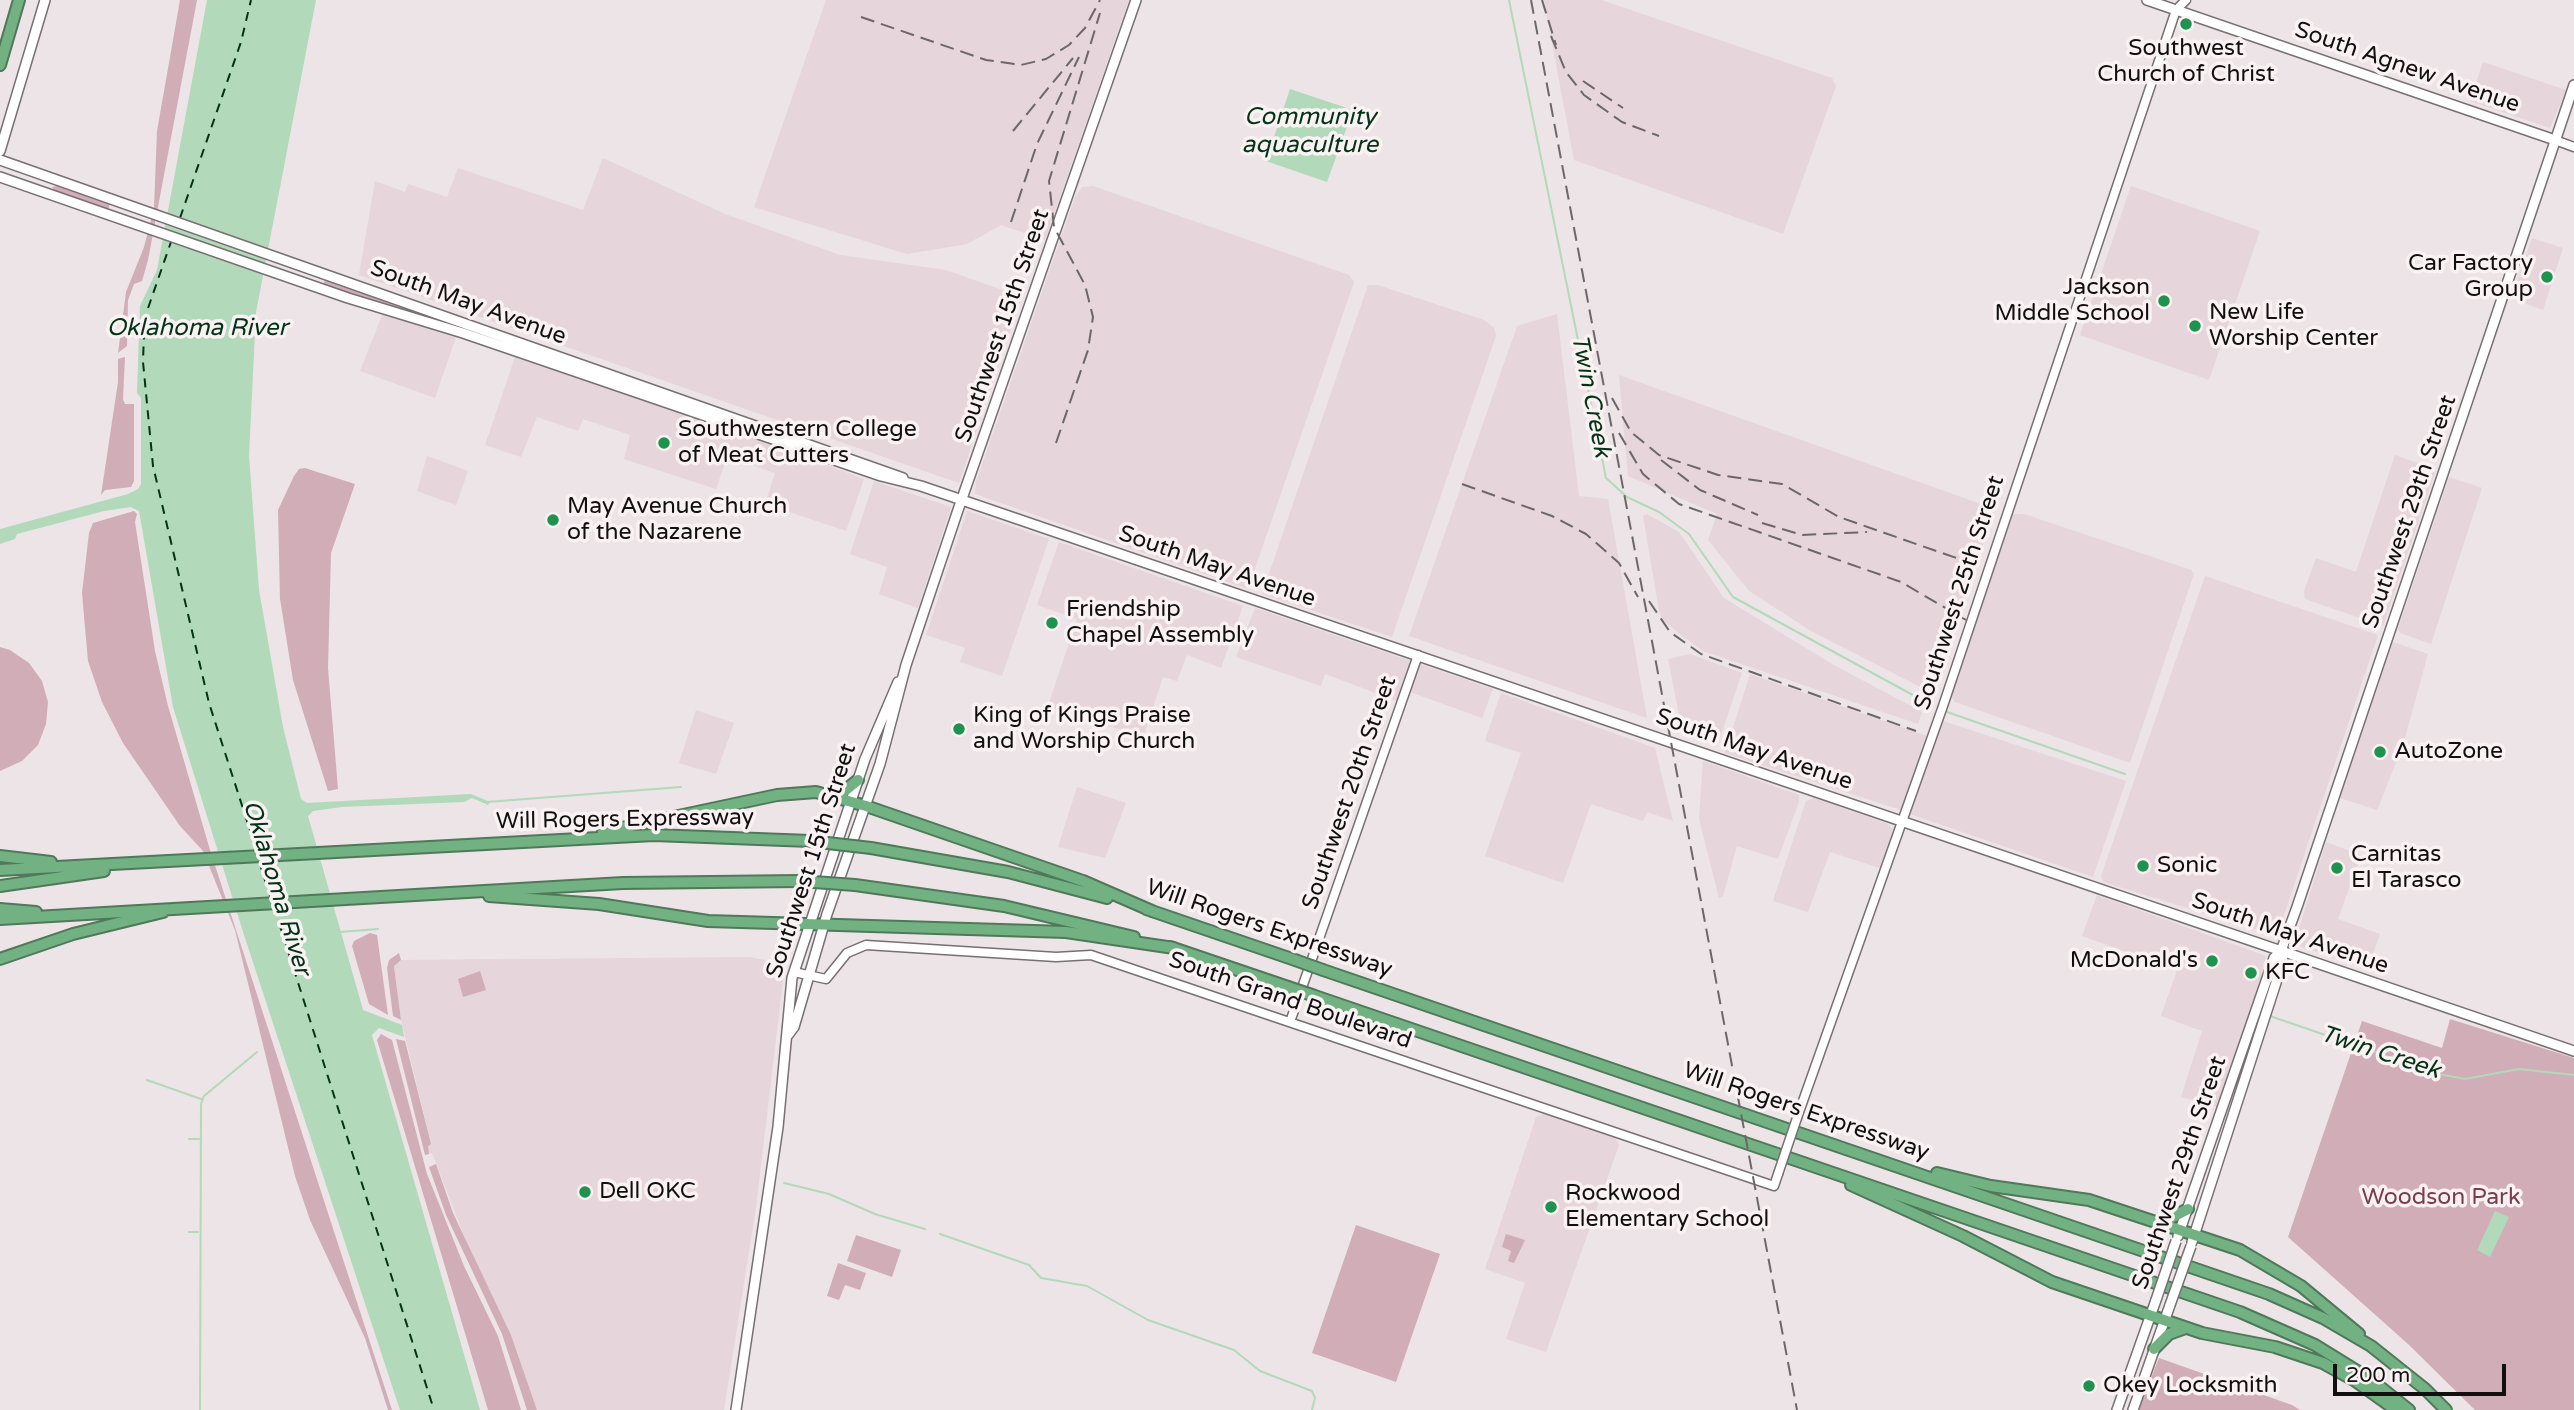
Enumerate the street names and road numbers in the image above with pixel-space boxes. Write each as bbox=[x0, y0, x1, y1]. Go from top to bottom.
street label: South Agnew Avenue bbox=[2291, 17, 2523, 119]
street label: Southwest 15th Street bbox=[950, 206, 1056, 446]
street label: South May Avenue bbox=[366, 255, 570, 351]
street label: Southwest 29th Street bbox=[2357, 392, 2463, 632]
street label: Southwest 25th Street bbox=[1909, 472, 2011, 714]
street label: South May Avenue bbox=[1115, 520, 1319, 614]
street label: Southwest 20th Street bbox=[1297, 673, 1403, 913]
street label: South May Avenue bbox=[1652, 703, 1856, 797]
street label: Southwest 15th Street bbox=[761, 740, 863, 982]
street label: Will Rogers Expressway bbox=[496, 804, 754, 836]
street label: Will Rogers Expressway bbox=[1142, 874, 1396, 984]
street label: South May Avenue bbox=[2188, 887, 2392, 981]
street label: South Grand Boulevard bbox=[1165, 946, 1415, 1056]
street label: Southwest 29th Street bbox=[2127, 1053, 2233, 1293]
street label: Will Rogers Expressway bbox=[1679, 1057, 1933, 1167]

